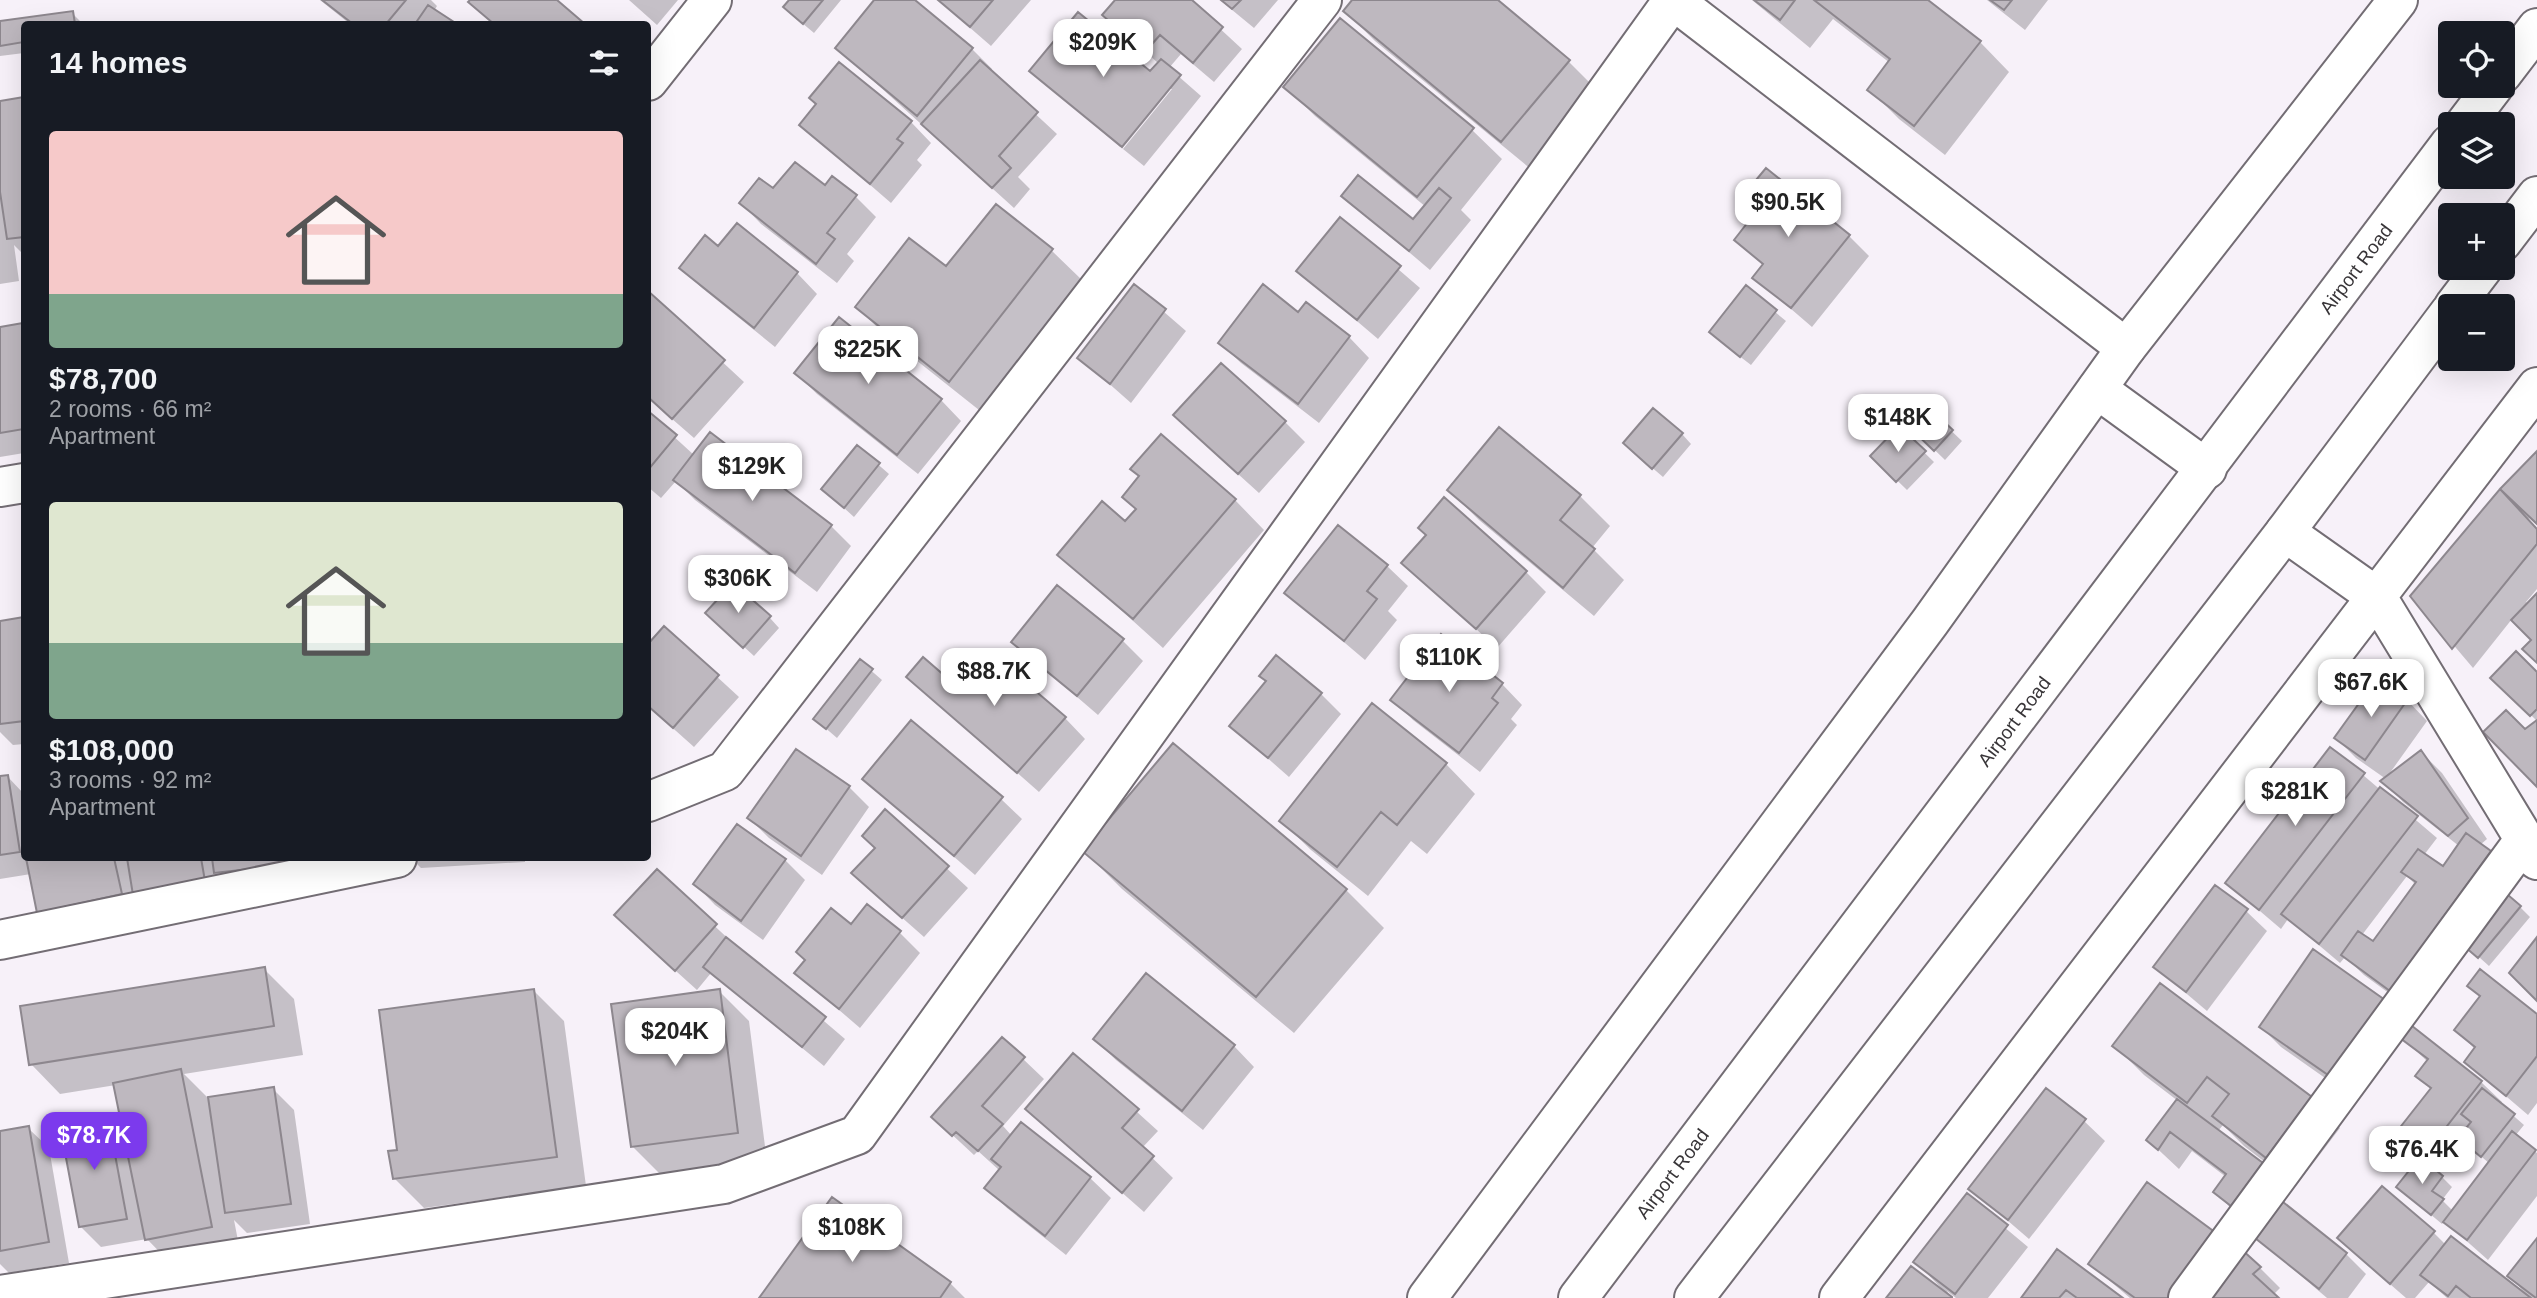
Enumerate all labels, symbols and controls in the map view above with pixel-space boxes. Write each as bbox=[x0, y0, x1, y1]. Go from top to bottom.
pin: $209K bbox=[1054, 20, 1152, 79]
map controls bbox=[2438, 21, 2515, 371]
button: locate bbox=[2438, 21, 2515, 98]
text: $209K bbox=[1069, 29, 1137, 55]
icon: filters bbox=[585, 44, 623, 82]
text: 14 homes bbox=[49, 46, 187, 79]
button: layers bbox=[2438, 112, 2515, 189]
icon: home bbox=[273, 177, 399, 303]
pin: $90.5K bbox=[1731, 180, 1845, 239]
text: $90.5K bbox=[1751, 189, 1825, 215]
button: + bbox=[2438, 203, 2515, 280]
street label: Airport Road bbox=[2316, 220, 2397, 318]
button: − bbox=[2438, 294, 2515, 371]
pin: $225K bbox=[819, 326, 917, 386]
text: $225K bbox=[834, 336, 902, 362]
text: $78,700 bbox=[49, 362, 157, 395]
pin: $148K bbox=[1849, 394, 1947, 454]
text: 2 rooms · 66 m² bbox=[49, 396, 211, 422]
text: $148K bbox=[1864, 404, 1932, 430]
text: Apartment bbox=[49, 423, 155, 449]
pin: $129K bbox=[703, 444, 801, 503]
text: $129K bbox=[718, 453, 786, 479]
icon: home bbox=[273, 548, 399, 674]
pin: $306K bbox=[689, 556, 787, 615]
text: $306K bbox=[704, 565, 772, 591]
pin: $110K bbox=[1400, 634, 1498, 694]
text: $110K bbox=[1416, 644, 1482, 670]
pin: $88.7K bbox=[937, 648, 1051, 708]
text: $88.7K bbox=[957, 658, 1031, 684]
pin: $67.6K bbox=[2314, 660, 2428, 719]
text: $67.6K bbox=[2334, 669, 2408, 695]
street label: Airport Road bbox=[1974, 673, 2055, 770]
text: $108,000 bbox=[49, 733, 174, 766]
text: 3 rooms · 92 m² bbox=[49, 767, 211, 793]
pin: $281K bbox=[2246, 768, 2344, 828]
text: $281K bbox=[2261, 778, 2329, 804]
text: Apartment bbox=[49, 794, 155, 820]
pin: $204K bbox=[626, 1009, 724, 1068]
text: $204K bbox=[641, 1018, 709, 1044]
pin: $78.7K bbox=[37, 1112, 151, 1172]
text: $78.7K bbox=[57, 1122, 131, 1148]
street label: Airport Road bbox=[1632, 1125, 1713, 1223]
pin: $76.4K bbox=[2365, 1126, 2479, 1186]
text: $76.4K bbox=[2385, 1136, 2459, 1162]
pin: $108K bbox=[803, 1204, 901, 1264]
text: $108K bbox=[818, 1214, 886, 1240]

